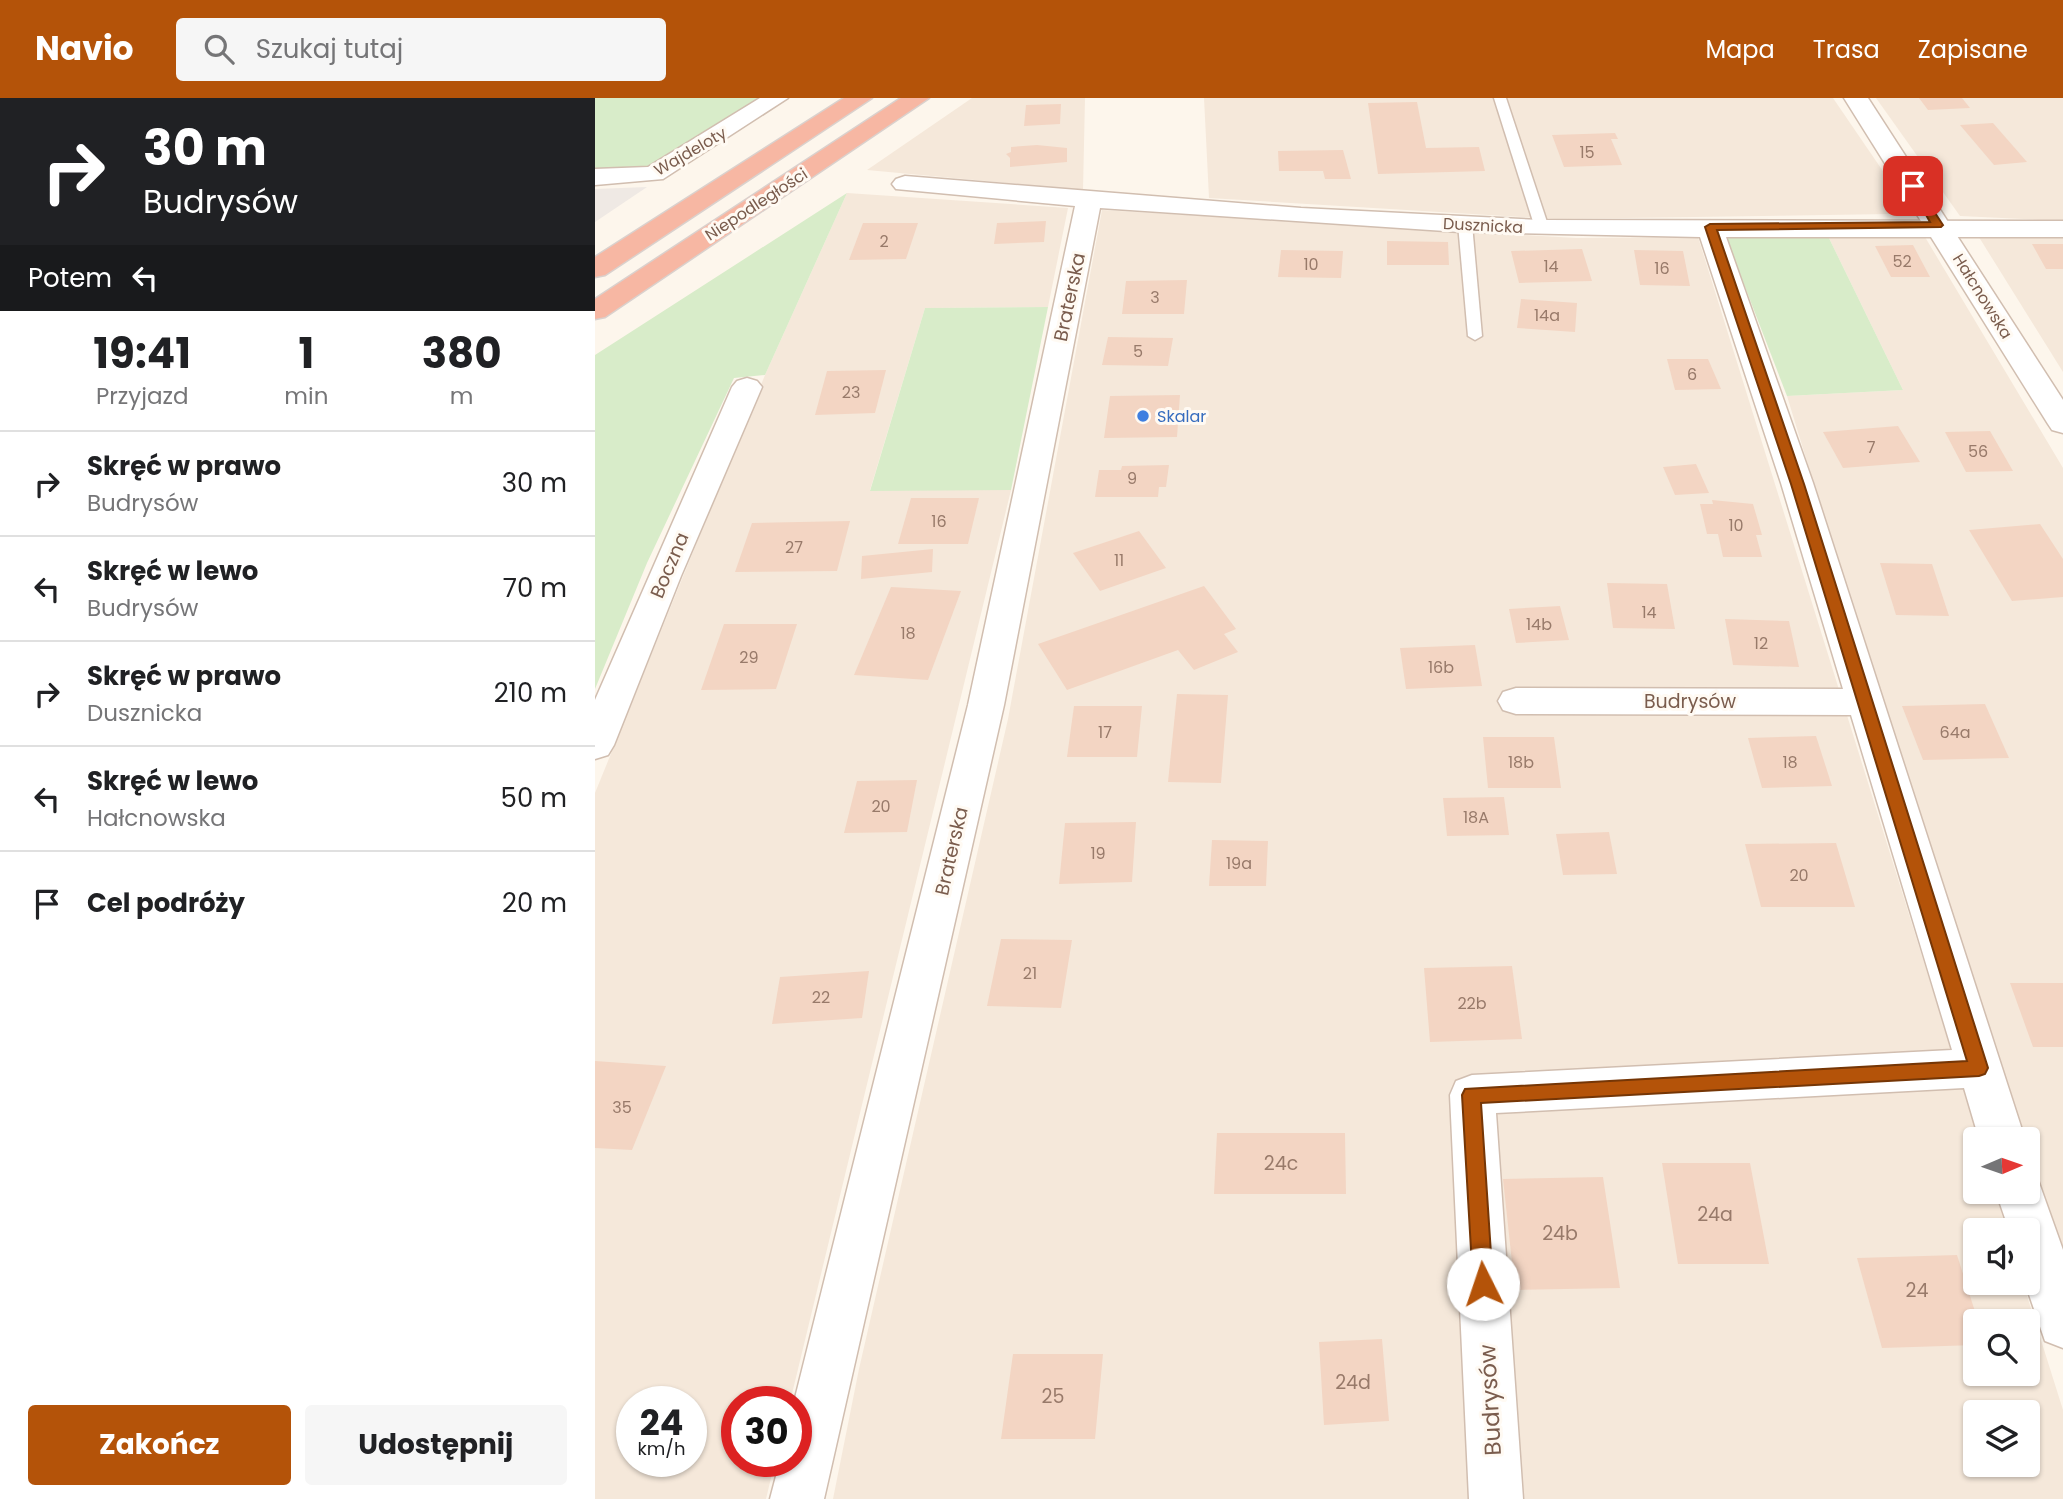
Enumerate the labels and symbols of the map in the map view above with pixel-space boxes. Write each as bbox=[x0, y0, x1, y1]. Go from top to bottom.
street label: Wajdeloty bbox=[650, 121, 731, 181]
house number: 15 bbox=[1579, 141, 1595, 164]
pin bbox=[1883, 156, 1943, 216]
street label: Niepodległości bbox=[701, 163, 812, 246]
street label: Dusznicka bbox=[1442, 212, 1524, 239]
house number: 2 bbox=[879, 230, 889, 253]
street label: Hałcnowska bbox=[1947, 249, 2018, 343]
street label: Braterska bbox=[1047, 250, 1092, 344]
house number: 52 bbox=[1892, 250, 1912, 273]
house number: 10 bbox=[1303, 253, 1319, 276]
house number: 14 bbox=[1543, 255, 1559, 278]
house number: 16 bbox=[1654, 257, 1670, 280]
house number: 3 bbox=[1150, 286, 1160, 309]
house number: 14a bbox=[1534, 304, 1560, 327]
house number: 5 bbox=[1133, 340, 1143, 363]
house number: 6 bbox=[1687, 363, 1697, 386]
house number: 23 bbox=[842, 381, 860, 404]
place label: Skalar bbox=[1157, 405, 1206, 428]
marker: Skalar bbox=[1135, 408, 1151, 424]
house number: 7 bbox=[1867, 436, 1876, 459]
house number: 56 bbox=[1968, 440, 1988, 463]
house number: 9 bbox=[1127, 467, 1137, 490]
house number: 16 bbox=[931, 510, 947, 533]
house number: 10 bbox=[1728, 514, 1744, 537]
street label: Boczna bbox=[644, 528, 695, 602]
house number: 27 bbox=[785, 536, 803, 559]
house number: 11 bbox=[1114, 549, 1124, 572]
house number: 14 bbox=[1641, 601, 1657, 624]
house number: 14b bbox=[1526, 613, 1552, 636]
house number: 18 bbox=[900, 622, 916, 645]
house number: 12 bbox=[1754, 632, 1768, 655]
house number: 29 bbox=[739, 646, 759, 669]
house number: 16b bbox=[1428, 656, 1454, 679]
street label: Budrysów bbox=[1644, 688, 1736, 715]
house number: 17 bbox=[1098, 721, 1112, 744]
house number: 64a bbox=[1939, 721, 1971, 744]
house number: 18b bbox=[1508, 751, 1534, 774]
house number: 18 bbox=[1782, 751, 1798, 774]
house number: 20 bbox=[871, 795, 891, 818]
street label: Braterska bbox=[928, 804, 975, 898]
house number: 18A bbox=[1463, 806, 1489, 829]
house number: 19 bbox=[1090, 842, 1106, 865]
house number: 19a bbox=[1226, 852, 1252, 875]
house number: 20 bbox=[1789, 864, 1809, 887]
house number: 21 bbox=[1023, 962, 1037, 985]
house number: 22 bbox=[812, 986, 830, 1009]
house number: 22b bbox=[1457, 992, 1487, 1015]
house number: 35 bbox=[612, 1096, 632, 1119]
north arrow bbox=[1963, 1127, 2041, 1204]
house number: 24c bbox=[1264, 1150, 1298, 1177]
house number: 24a bbox=[1697, 1201, 1733, 1228]
house number: 24b bbox=[1542, 1220, 1578, 1247]
position arrow bbox=[1446, 1247, 1520, 1321]
house number: 24 bbox=[1906, 1277, 1928, 1304]
street label: Budrysów bbox=[1471, 1343, 1509, 1457]
house number: 24d bbox=[1335, 1369, 1371, 1396]
house number: 25 bbox=[1042, 1383, 1064, 1410]
speed limit sign: 30 bbox=[721, 1386, 812, 1477]

